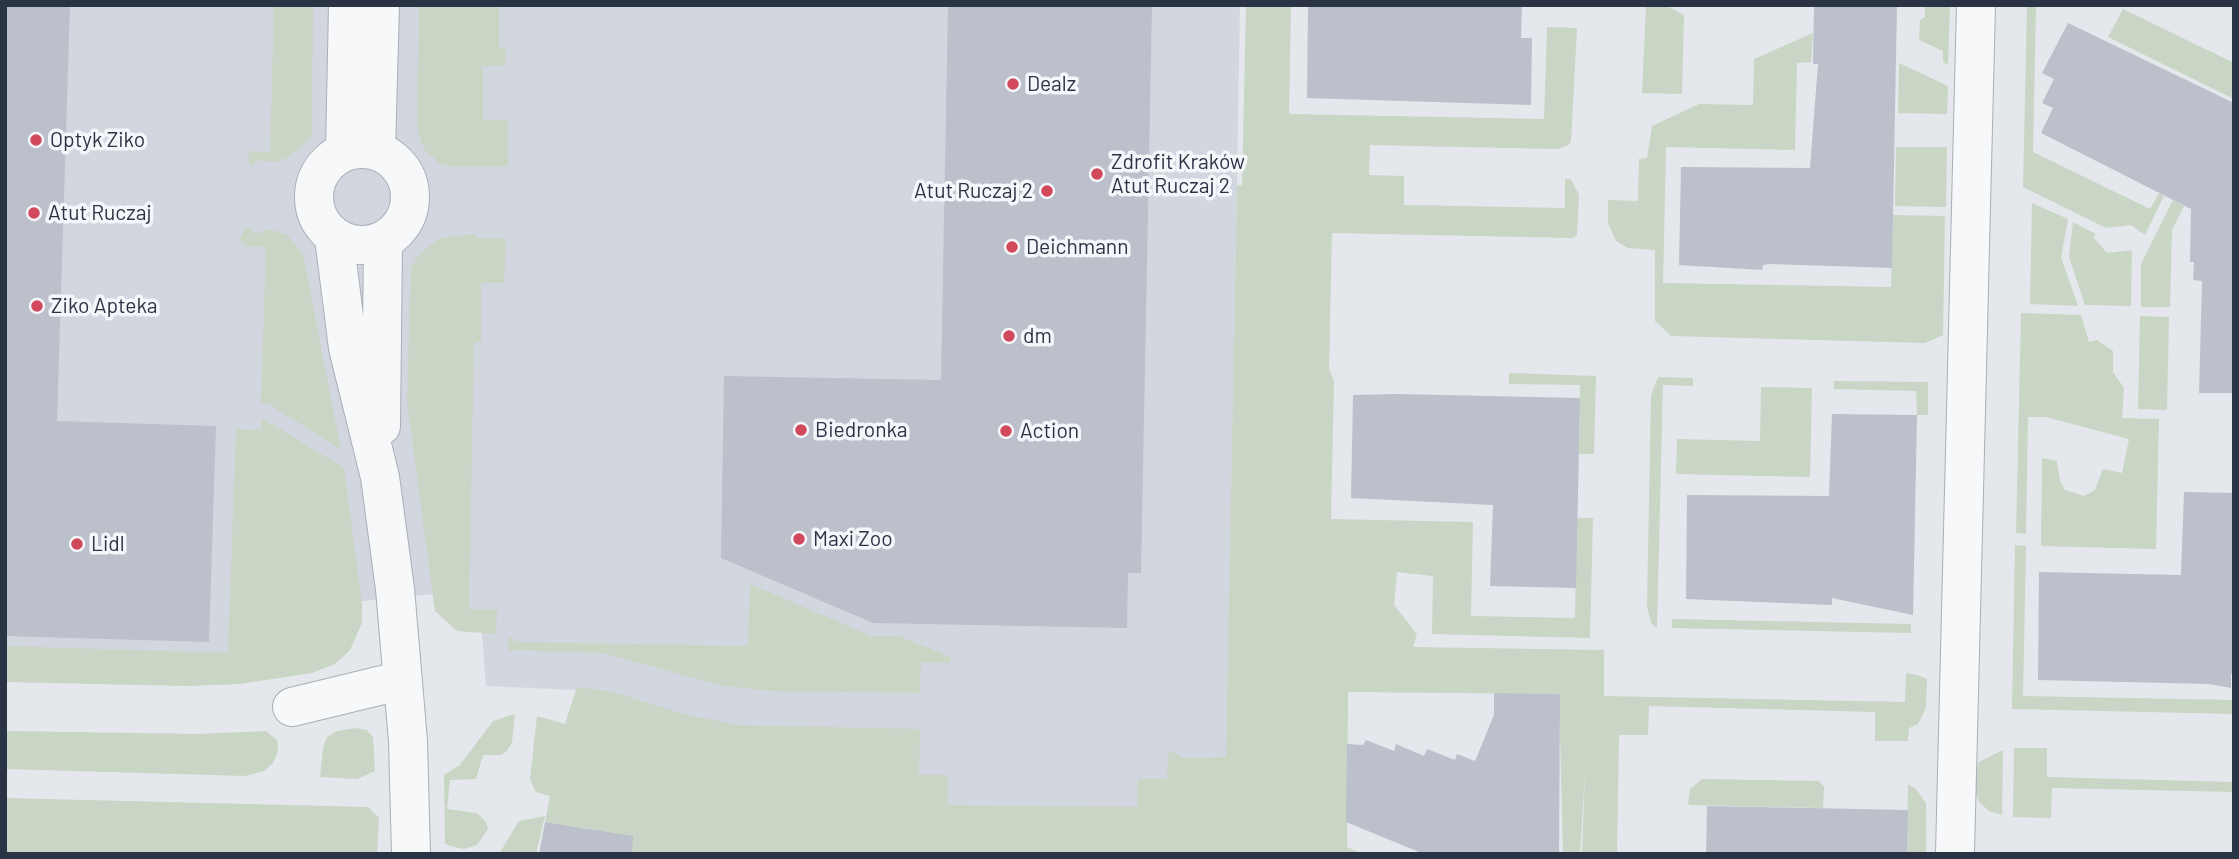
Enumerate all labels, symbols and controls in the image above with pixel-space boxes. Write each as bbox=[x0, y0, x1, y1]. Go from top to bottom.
place label: Dealz bbox=[1027, 71, 1076, 97]
marker: Dealz bbox=[1005, 76, 1021, 92]
place label: Optyk Ziko bbox=[50, 127, 145, 153]
marker: Optyk Ziko bbox=[28, 132, 44, 148]
place label: Zdrofit Kraków Atut Ruczaj 2 bbox=[1111, 149, 1245, 199]
marker: Zdrofit Kraków Atut Ruczaj 2 bbox=[1089, 166, 1105, 182]
place label: Atut Ruczaj 2 bbox=[914, 178, 1033, 204]
marker: Atut Ruczaj 2 bbox=[1039, 183, 1055, 199]
place label: Atut Ruczaj bbox=[48, 200, 152, 226]
marker: Atut Ruczaj bbox=[26, 205, 42, 221]
place label: Deichmann bbox=[1026, 234, 1129, 260]
marker: Deichmann bbox=[1004, 239, 1020, 255]
place label: Ziko Apteka bbox=[51, 293, 158, 319]
marker: Ziko Apteka bbox=[29, 298, 45, 314]
place label: dm bbox=[1023, 323, 1052, 349]
marker: dm bbox=[1001, 328, 1017, 344]
place label: Biedronka bbox=[815, 417, 908, 443]
place label: Action bbox=[1020, 418, 1079, 444]
marker: Biedronka bbox=[793, 422, 809, 438]
marker: Action bbox=[998, 423, 1014, 439]
place label: Maxi Zoo bbox=[813, 526, 893, 552]
place label: Lidl bbox=[91, 531, 125, 557]
marker: Maxi Zoo bbox=[791, 531, 807, 547]
marker: Lidl bbox=[69, 536, 85, 552]

